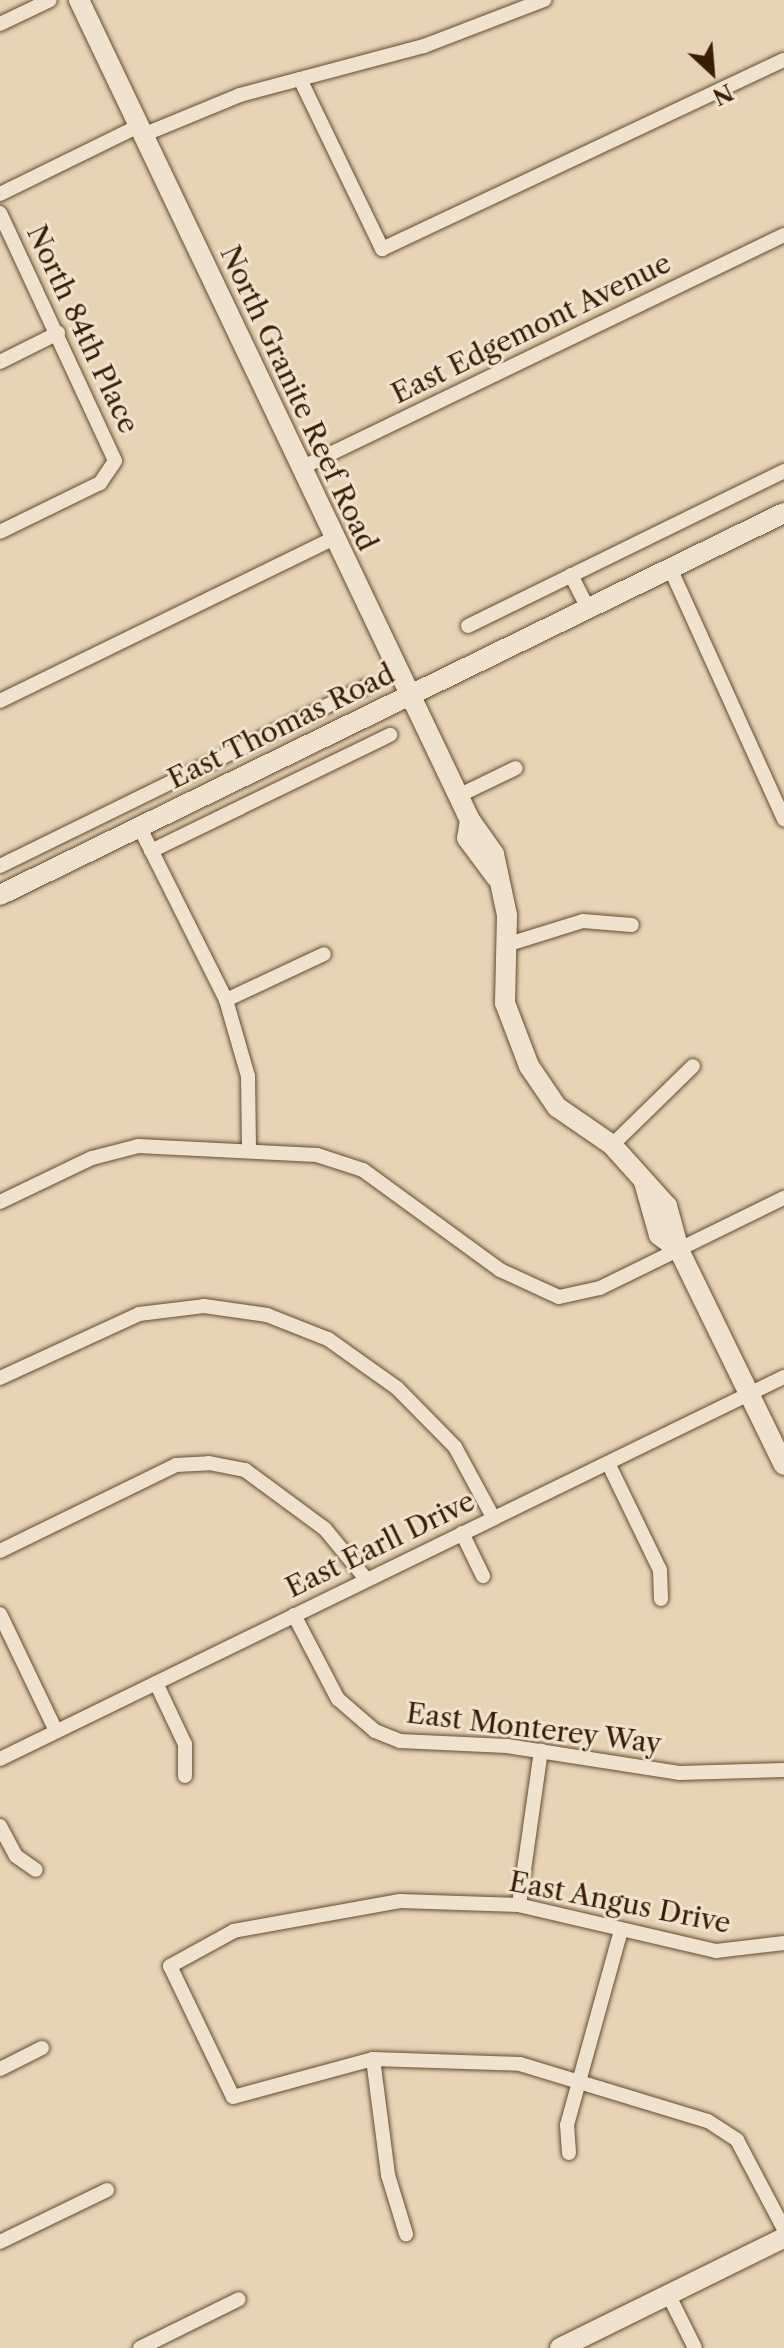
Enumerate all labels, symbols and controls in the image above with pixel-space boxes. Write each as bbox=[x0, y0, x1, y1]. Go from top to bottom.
north arrow bbox=[672, 32, 752, 112]
text: N bbox=[708, 78, 737, 110]
street label: North 84th Place bbox=[20, 220, 146, 438]
street label: North Granite Reef Road bbox=[213, 240, 385, 556]
street label: East Edgemont Avenue bbox=[385, 245, 677, 411]
street label: East Thomas Road bbox=[162, 656, 400, 796]
street label: East Earll Drive bbox=[280, 1484, 480, 1604]
street label: East Monterey Way bbox=[404, 1696, 664, 1760]
street label: East Angus Drive bbox=[506, 1864, 734, 1940]

